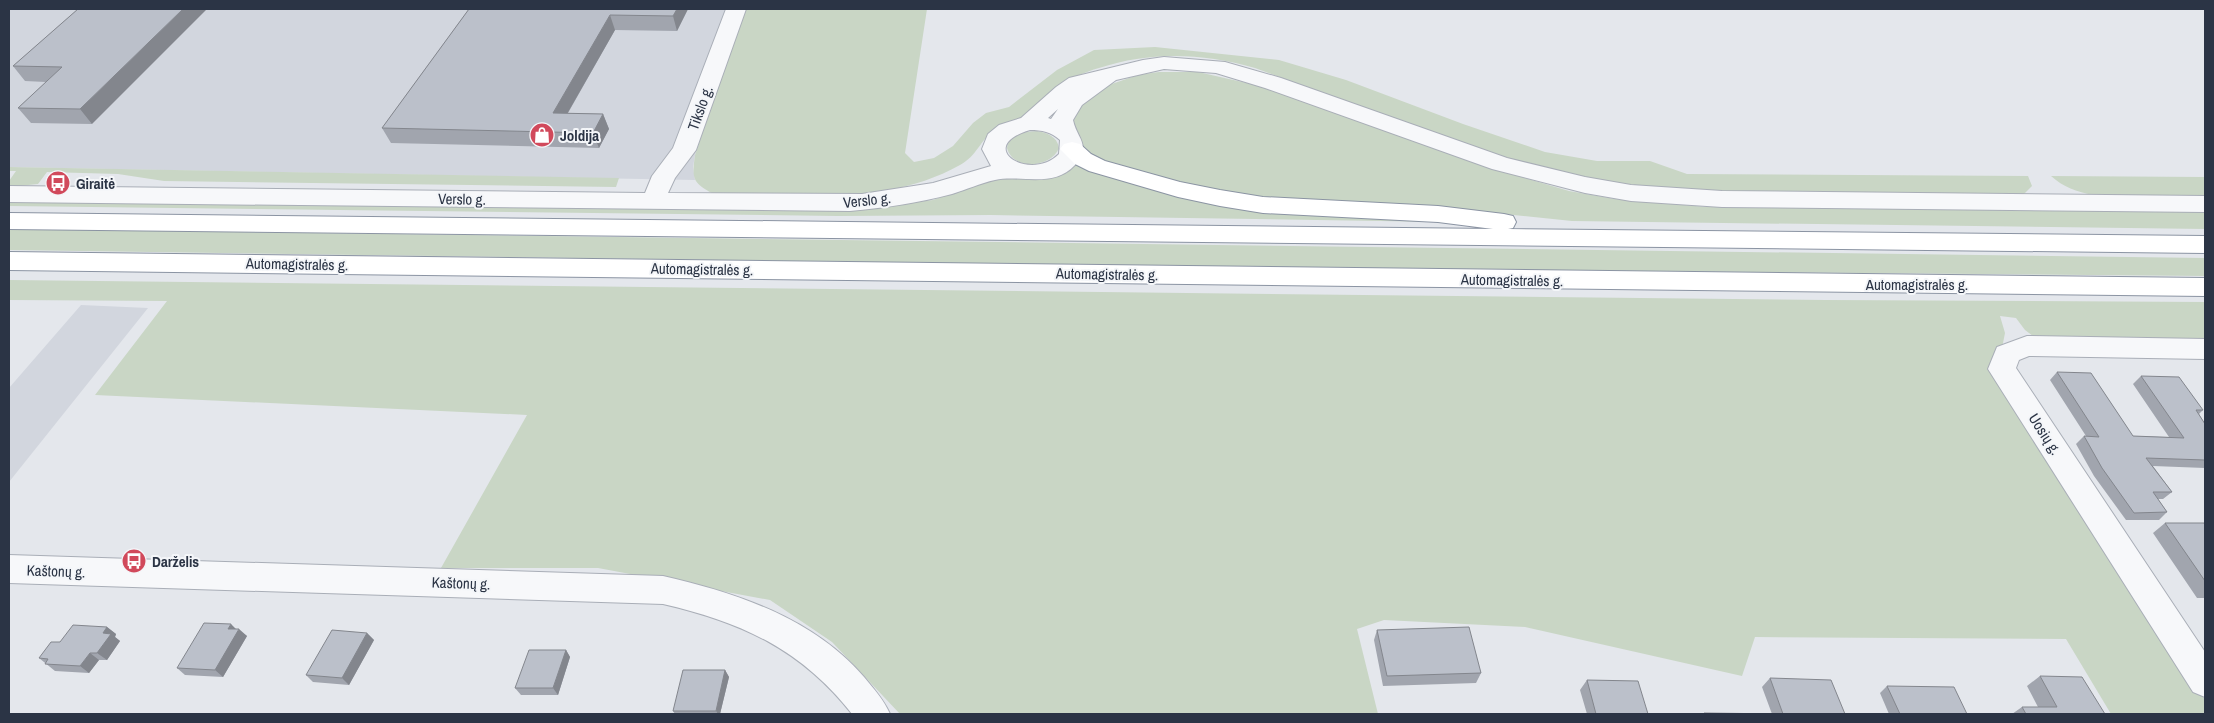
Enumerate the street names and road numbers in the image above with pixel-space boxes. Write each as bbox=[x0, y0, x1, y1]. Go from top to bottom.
street label: Tikslo g. bbox=[682, 83, 718, 133]
street label: Verslo g. bbox=[842, 187, 892, 213]
street label: Verslo g. bbox=[438, 188, 486, 210]
street label: Automagistralės g. bbox=[245, 253, 348, 275]
street label: Automagistralės g. bbox=[650, 258, 753, 280]
street label: Automagistralės g. bbox=[1055, 263, 1158, 285]
street label: Automagistralės g. bbox=[1460, 269, 1563, 291]
street label: Automagistralės g. bbox=[1865, 274, 1968, 295]
street label: Uosių g. bbox=[2024, 409, 2066, 459]
street label: Kaštonų g. bbox=[26, 559, 86, 583]
street label: Kaštonų g. bbox=[431, 571, 491, 595]

